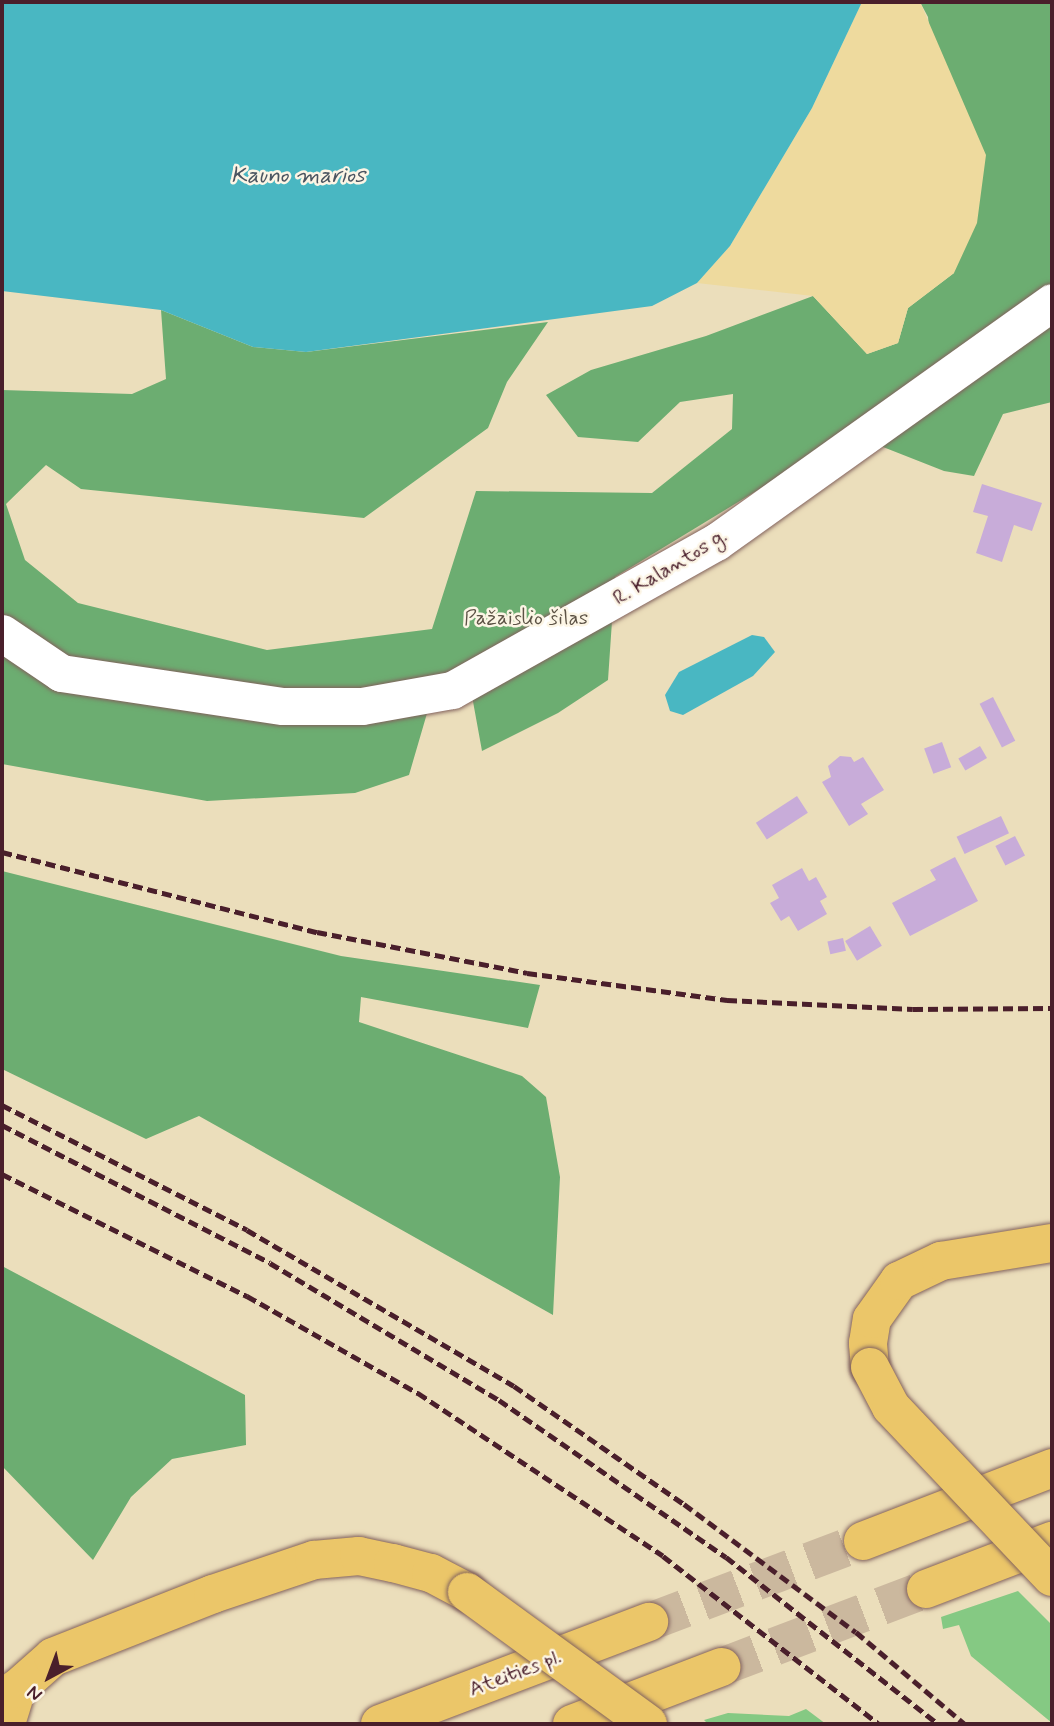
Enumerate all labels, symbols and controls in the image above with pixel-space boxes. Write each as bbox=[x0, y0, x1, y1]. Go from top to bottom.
water label: Kauno marios bbox=[235, 162, 361, 190]
street label: R. Kalantos g. bbox=[609, 524, 731, 610]
park label: Pažaislio šilas bbox=[464, 605, 588, 631]
north arrow bbox=[14, 1642, 84, 1712]
street label: Ateities pl. bbox=[465, 1644, 565, 1702]
text: N bbox=[22, 1680, 48, 1707]

